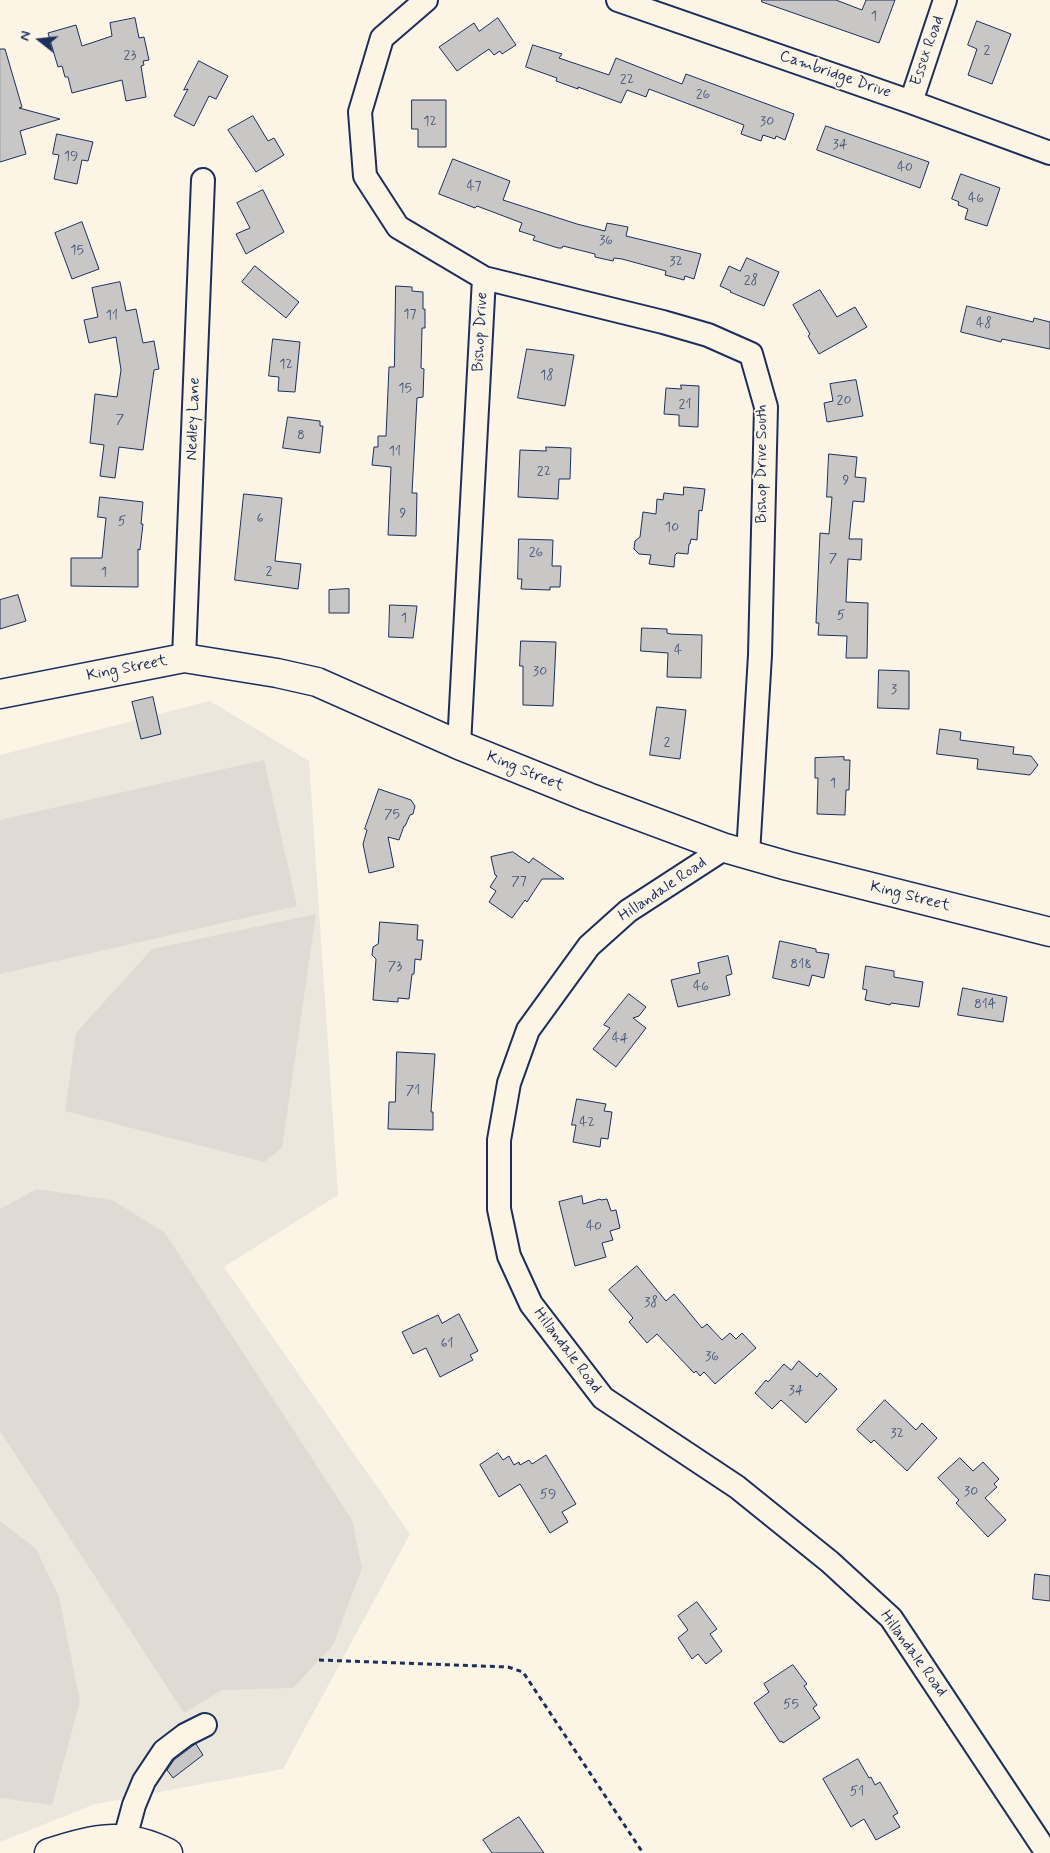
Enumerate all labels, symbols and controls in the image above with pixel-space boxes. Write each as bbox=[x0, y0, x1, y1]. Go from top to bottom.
house number: 1 bbox=[871, 9, 877, 25]
street label: Essex Road bbox=[907, 13, 949, 89]
north arrow bbox=[15, 15, 65, 65]
text: N bbox=[16, 29, 36, 43]
house number: 2 bbox=[984, 43, 990, 59]
street label: Cambridge Drive bbox=[777, 47, 893, 103]
house number: 23 bbox=[124, 48, 136, 64]
house number: 22 bbox=[620, 72, 634, 88]
house number: 26 bbox=[696, 87, 710, 103]
house number: 12 bbox=[423, 114, 437, 130]
house number: 30 bbox=[760, 114, 774, 130]
house number: 34 bbox=[833, 137, 847, 153]
house number: 19 bbox=[64, 149, 78, 165]
house number: 40 bbox=[897, 160, 913, 176]
house number: 47 bbox=[466, 179, 482, 195]
house number: 46 bbox=[968, 191, 984, 207]
house number: 36 bbox=[599, 233, 613, 249]
house number: 15 bbox=[70, 243, 84, 259]
house number: 32 bbox=[669, 254, 683, 270]
house number: 28 bbox=[744, 273, 758, 289]
street label: Bishop Drive bbox=[469, 292, 493, 372]
house number: 17 bbox=[403, 307, 417, 323]
house number: 11 bbox=[106, 308, 118, 324]
house number: 48 bbox=[976, 316, 992, 332]
house number: 12 bbox=[279, 357, 293, 373]
house number: 18 bbox=[540, 368, 554, 384]
street label: Nedley Lane bbox=[183, 377, 205, 461]
house number: 15 bbox=[398, 381, 412, 397]
house number: 20 bbox=[837, 393, 851, 409]
house number: 21 bbox=[679, 397, 691, 413]
street label: Bishop Drive South bbox=[753, 405, 773, 523]
house number: 7 bbox=[116, 412, 124, 428]
house number: 8 bbox=[297, 428, 305, 444]
house number: 11 bbox=[389, 444, 401, 460]
house number: 22 bbox=[537, 464, 551, 480]
house number: 9 bbox=[843, 473, 849, 489]
house number: 9 bbox=[400, 506, 406, 522]
house number: 6 bbox=[256, 511, 264, 527]
house number: 5 bbox=[118, 514, 126, 530]
house number: 10 bbox=[665, 520, 679, 536]
house number: 26 bbox=[529, 545, 543, 561]
house number: 7 bbox=[829, 551, 837, 567]
house number: 2 bbox=[266, 564, 272, 580]
house number: 1 bbox=[101, 565, 107, 581]
house number: 5 bbox=[837, 608, 845, 624]
house number: 1 bbox=[401, 611, 407, 627]
house number: 4 bbox=[674, 643, 682, 659]
street label: King Street bbox=[85, 652, 169, 686]
house number: 30 bbox=[533, 664, 547, 680]
house number: 3 bbox=[891, 682, 897, 698]
house number: 2 bbox=[664, 735, 670, 751]
street label: King Street bbox=[483, 748, 567, 796]
house number: 1 bbox=[830, 776, 836, 792]
house number: 75 bbox=[384, 807, 400, 823]
street label: Hillandale Road bbox=[615, 854, 711, 926]
house number: 77 bbox=[511, 874, 527, 890]
street label: King Street bbox=[868, 878, 952, 916]
house number: 818 bbox=[790, 957, 812, 973]
house number: 73 bbox=[388, 959, 402, 975]
house number: 46 bbox=[693, 979, 709, 995]
house number: 814 bbox=[974, 997, 996, 1013]
house number: 44 bbox=[612, 1031, 628, 1047]
house number: 71 bbox=[406, 1083, 420, 1099]
house number: 42 bbox=[579, 1115, 595, 1131]
house number: 40 bbox=[586, 1219, 602, 1235]
house number: 38 bbox=[644, 1295, 658, 1311]
street label: Hillandale Road bbox=[529, 1304, 605, 1398]
house number: 61 bbox=[440, 1336, 454, 1352]
house number: 36 bbox=[705, 1349, 719, 1365]
house number: 34 bbox=[789, 1383, 803, 1399]
house number: 32 bbox=[890, 1426, 904, 1442]
house number: 30 bbox=[964, 1484, 978, 1500]
house number: 59 bbox=[540, 1487, 556, 1503]
street label: Hillandale Road bbox=[875, 1607, 951, 1701]
house number: 55 bbox=[783, 1697, 799, 1713]
house number: 51 bbox=[850, 1784, 864, 1800]

